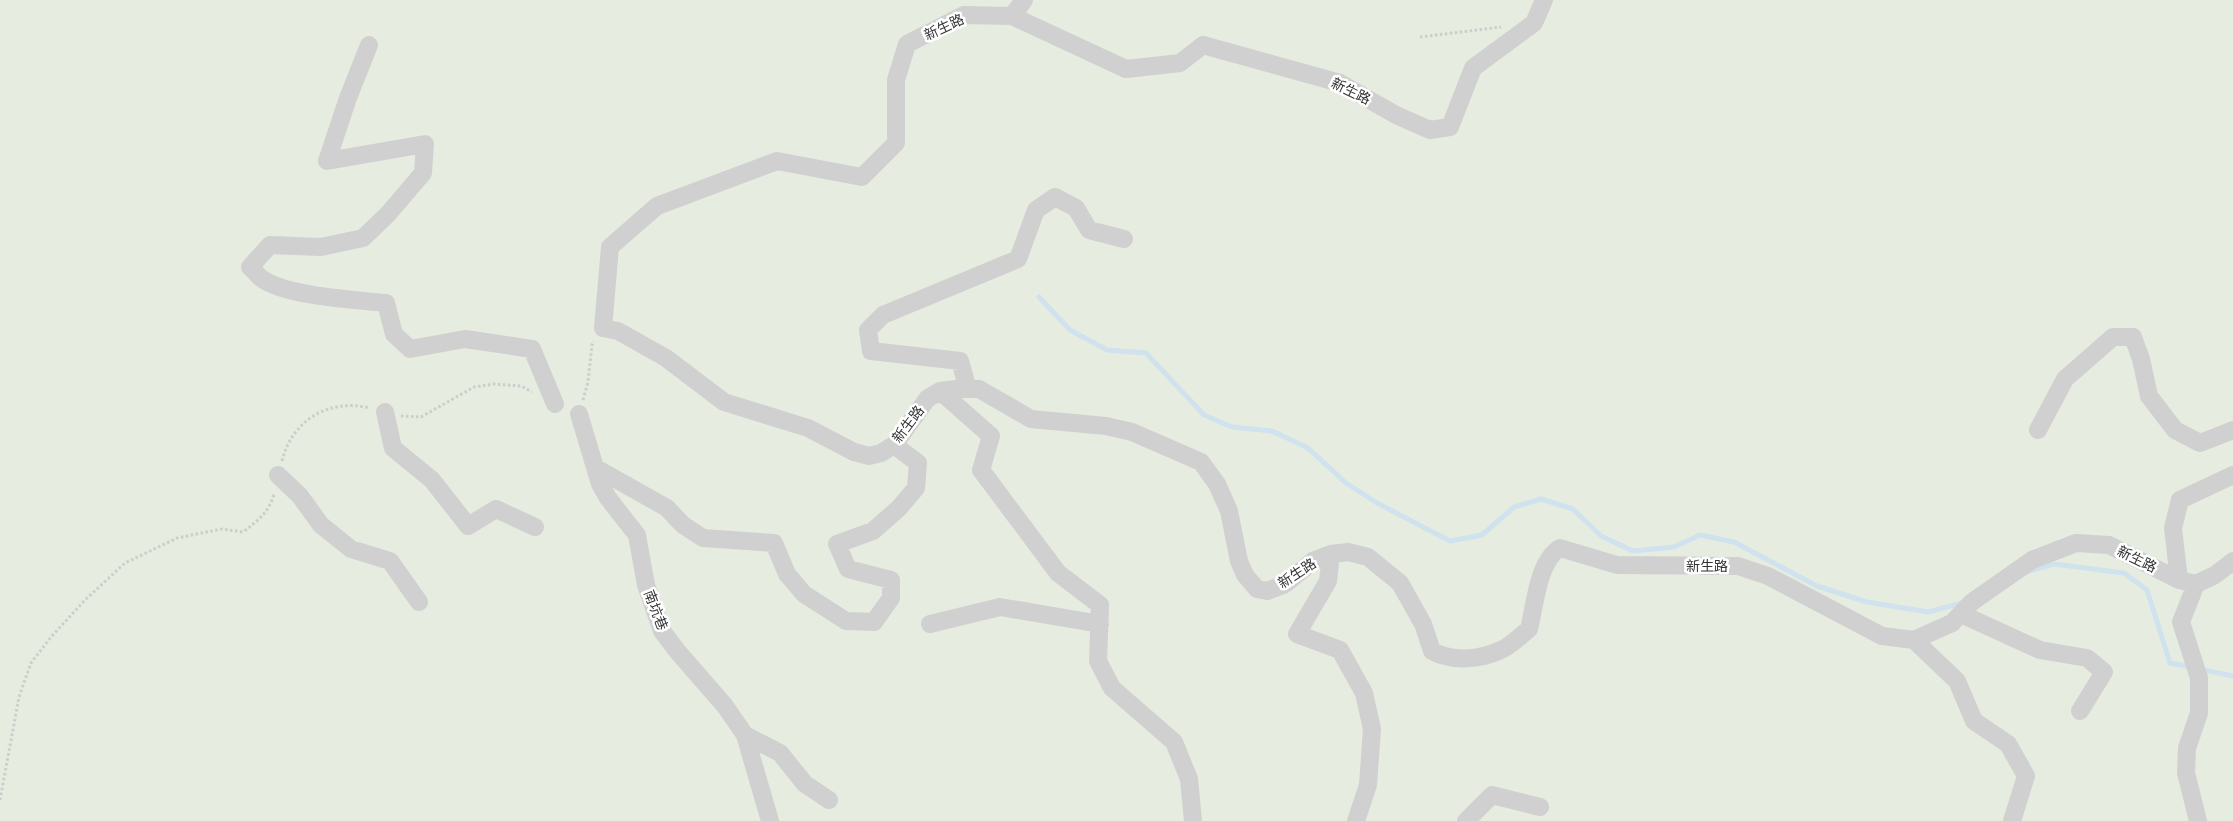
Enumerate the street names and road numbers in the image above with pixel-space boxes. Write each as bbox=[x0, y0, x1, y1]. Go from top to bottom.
street label: 新生路 bbox=[921, 10, 967, 44]
street label: 新生路 bbox=[1328, 74, 1374, 108]
street label: 新生路 bbox=[888, 402, 928, 446]
street label: 新生路 bbox=[2114, 542, 2160, 576]
street label: 新生路 bbox=[1274, 554, 1320, 592]
street label: 新生路 bbox=[1686, 557, 1728, 575]
street label: 南坑巷 bbox=[640, 587, 672, 633]

